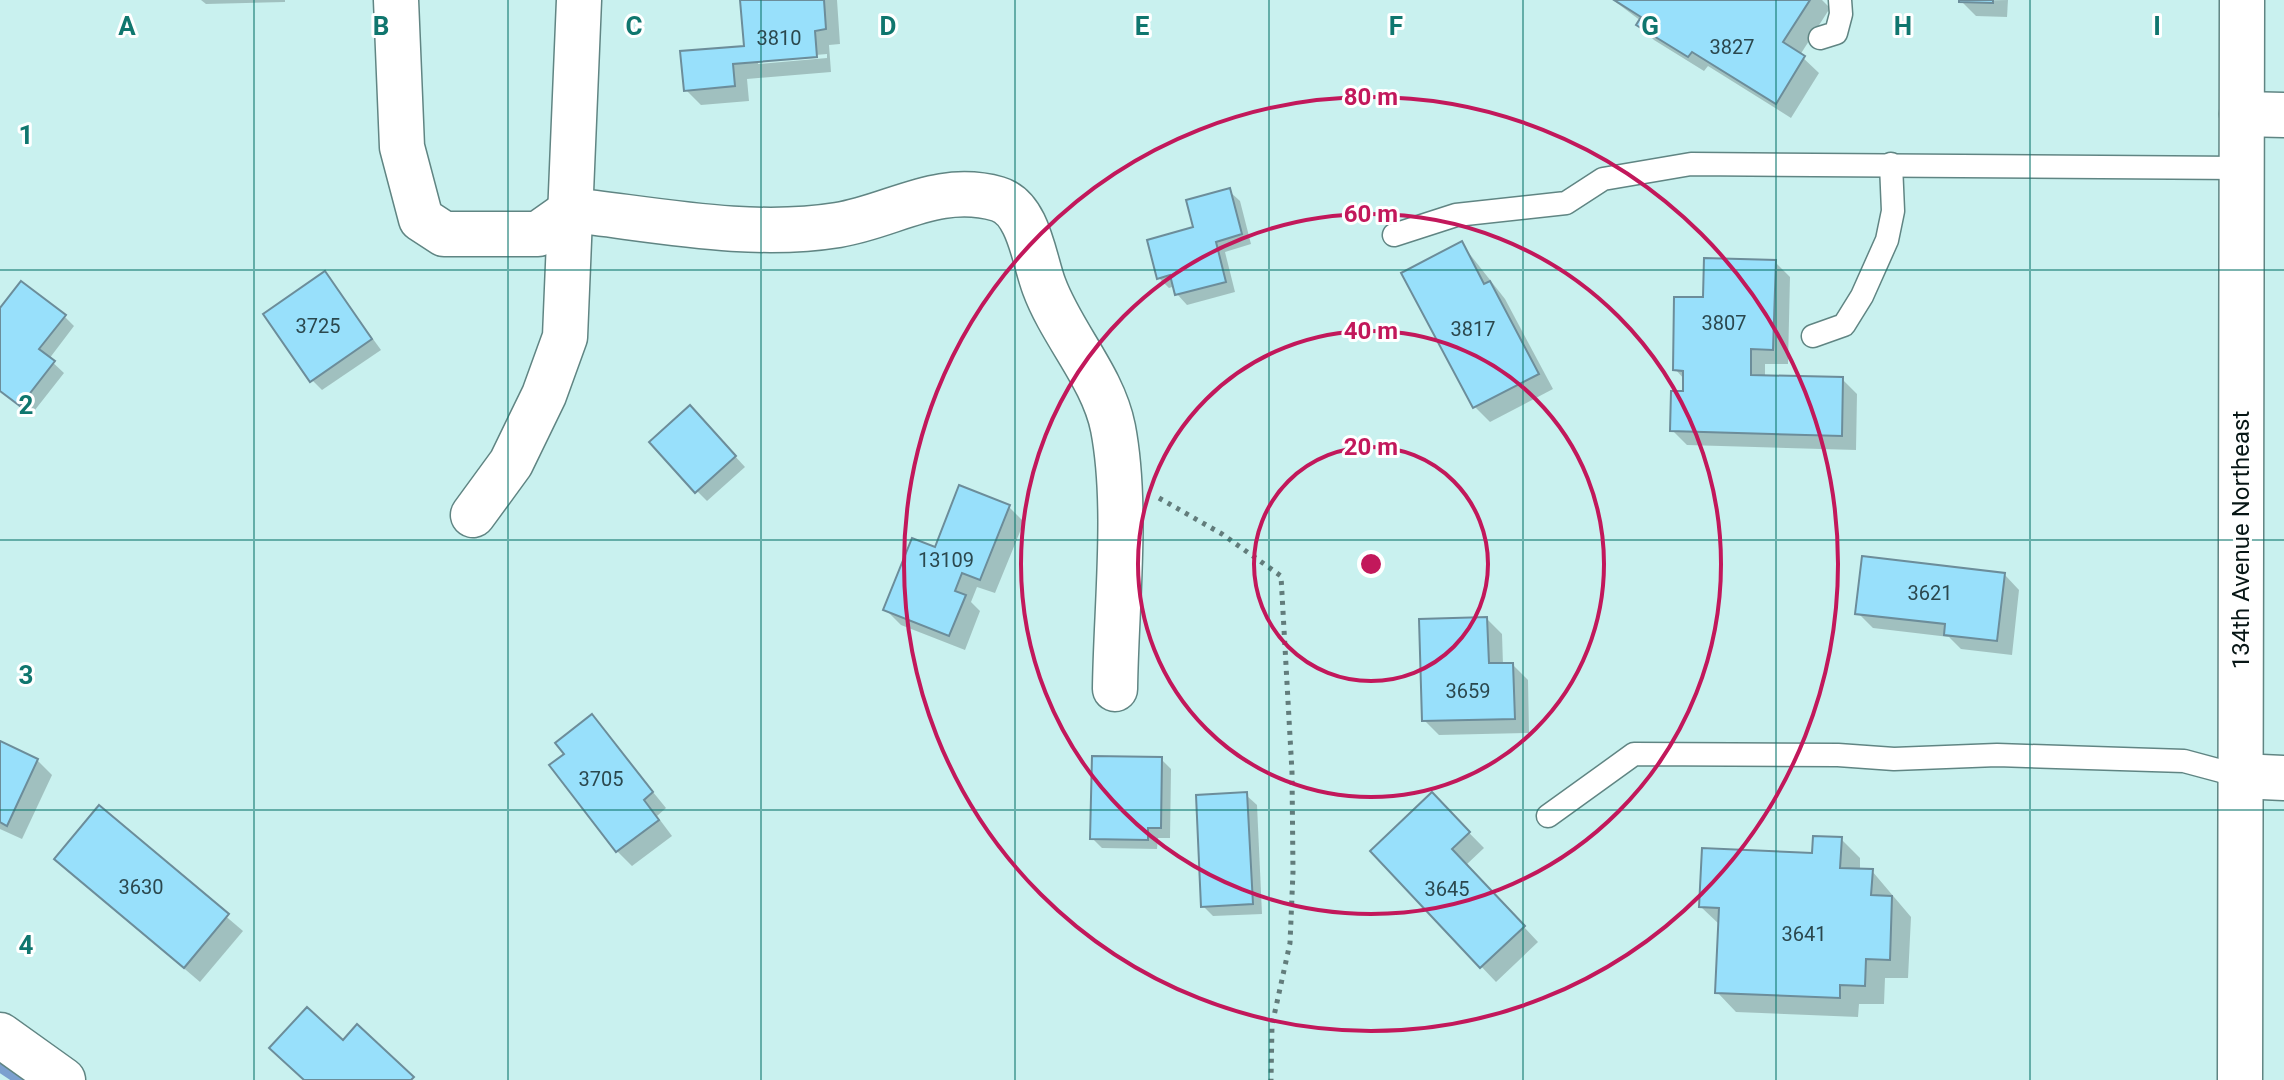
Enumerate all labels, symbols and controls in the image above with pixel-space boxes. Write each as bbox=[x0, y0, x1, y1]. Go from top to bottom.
text: A bbox=[118, 11, 136, 41]
text: B bbox=[373, 11, 389, 41]
text: C bbox=[625, 11, 643, 41]
text: D bbox=[880, 11, 896, 41]
text: E bbox=[1135, 11, 1150, 41]
text: F bbox=[1389, 11, 1403, 41]
text: G bbox=[1641, 11, 1659, 41]
text: H bbox=[1894, 11, 1912, 41]
text: I bbox=[2153, 11, 2161, 41]
house number: 3810 bbox=[757, 26, 801, 50]
house number: 3827 bbox=[1710, 35, 1754, 59]
text: 80 m bbox=[1344, 83, 1398, 111]
text: 1 bbox=[19, 120, 33, 150]
text: 60 m bbox=[1344, 200, 1398, 228]
house number: 3807 bbox=[1702, 311, 1746, 335]
house number: 3725 bbox=[296, 314, 340, 338]
text: 40 m bbox=[1344, 317, 1398, 345]
house number: 3817 bbox=[1451, 317, 1495, 341]
text: 2 bbox=[19, 390, 33, 420]
street label: 134th Avenue Northeast bbox=[2227, 411, 2255, 669]
text: 20 m bbox=[1344, 433, 1398, 461]
house number: 13109 bbox=[918, 548, 974, 572]
centre of rings bbox=[1357, 550, 1385, 578]
house number: 3621 bbox=[1908, 581, 1952, 605]
text: 3 bbox=[19, 660, 33, 690]
house number: 3659 bbox=[1446, 679, 1490, 703]
house number: 3705 bbox=[579, 767, 623, 791]
house number: 3630 bbox=[119, 875, 163, 899]
house number: 3645 bbox=[1425, 877, 1469, 901]
house number: 3641 bbox=[1782, 922, 1826, 946]
text: 4 bbox=[19, 930, 34, 960]

